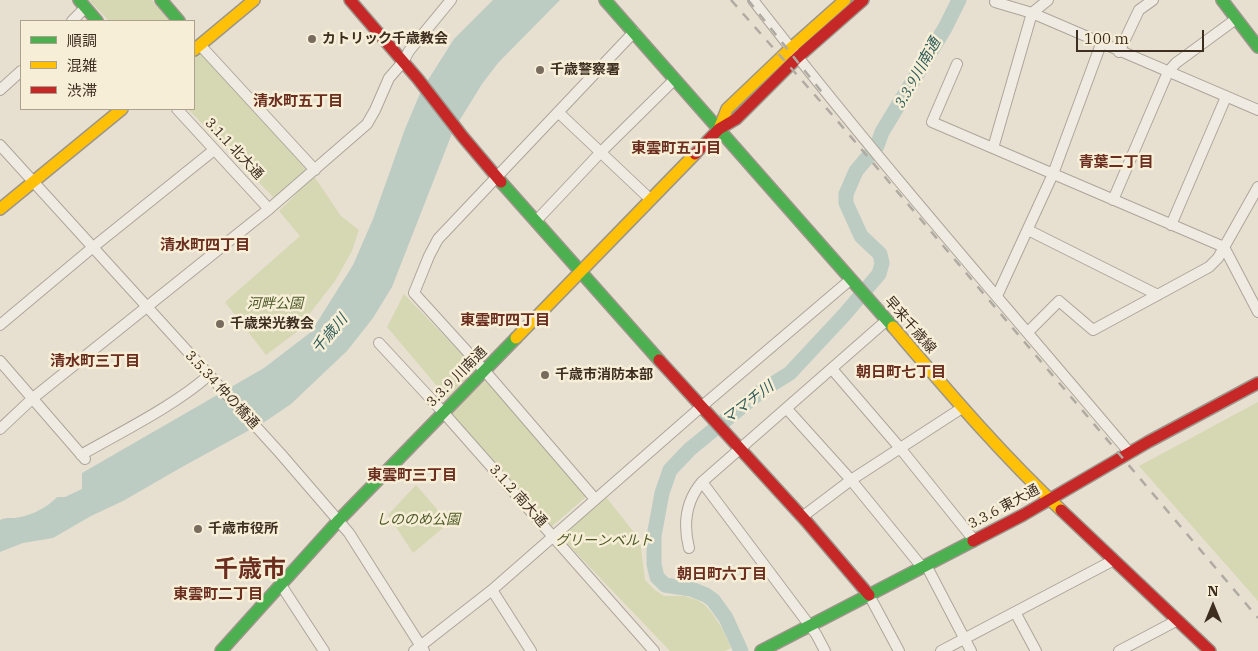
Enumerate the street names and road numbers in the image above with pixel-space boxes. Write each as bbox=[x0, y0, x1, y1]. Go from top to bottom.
street label: 3.1.1 北大通 bbox=[201, 115, 267, 183]
street label: 早来千歳線 bbox=[881, 293, 939, 357]
street label: 3.3.9 川南通 bbox=[424, 344, 490, 410]
street label: 3.5.34 仲の橋通 bbox=[182, 348, 262, 432]
street label: 3.1.2 南大通 bbox=[486, 461, 550, 531]
street label: 3.3.6 東大通 bbox=[966, 481, 1042, 533]

